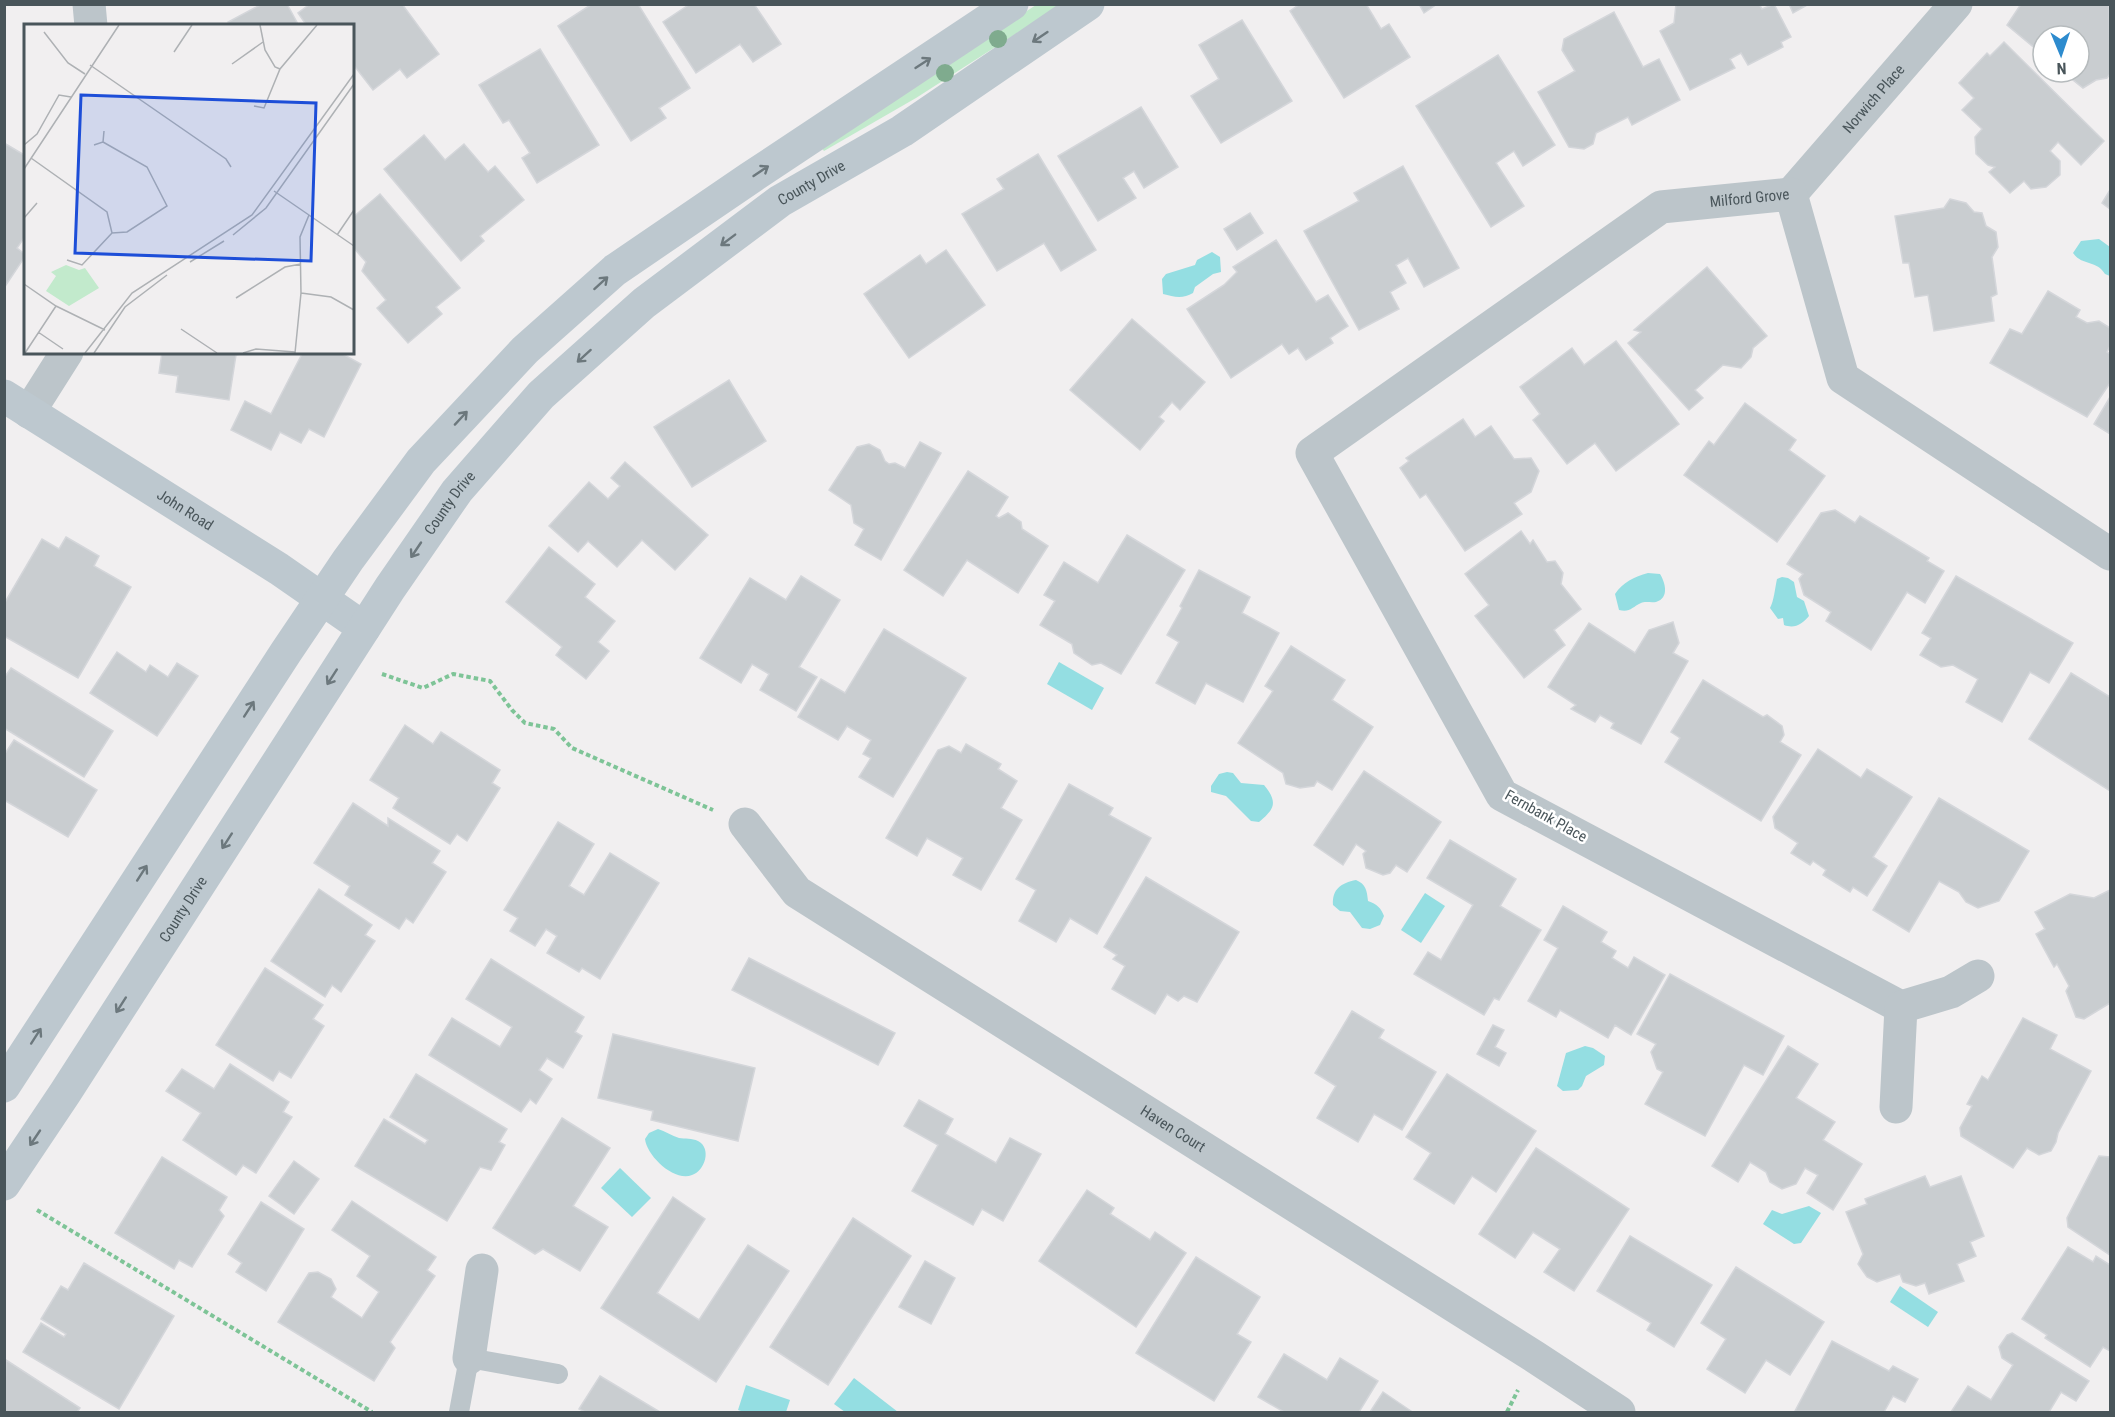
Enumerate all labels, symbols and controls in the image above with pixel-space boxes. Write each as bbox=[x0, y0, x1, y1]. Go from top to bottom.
inset map bbox=[24, 24, 354, 354]
north arrow bbox=[2031, 24, 2091, 84]
one-way arrow bbox=[1032, 31, 1049, 43]
one-way arrow bbox=[914, 57, 931, 69]
text: N bbox=[2056, 59, 2067, 78]
street label: Norwich Place bbox=[1839, 61, 1908, 137]
street label: County Drive bbox=[775, 157, 848, 209]
one-way arrow bbox=[752, 165, 768, 177]
street label: Milford Grove bbox=[1709, 185, 1790, 211]
one-way arrow bbox=[721, 234, 737, 246]
one-way arrow bbox=[593, 276, 608, 290]
one-way arrow bbox=[577, 349, 592, 363]
one-way arrow bbox=[454, 411, 468, 426]
street label: County Drive bbox=[420, 467, 479, 538]
street label: John Road bbox=[154, 486, 217, 534]
one-way arrow bbox=[410, 542, 422, 558]
one-way arrow bbox=[326, 668, 338, 685]
one-way arrow bbox=[242, 701, 255, 718]
street label: Fernbank Place bbox=[1502, 786, 1590, 846]
one-way arrow bbox=[221, 832, 233, 849]
one-way arrow bbox=[137, 865, 149, 882]
street label: County Drive bbox=[155, 873, 211, 946]
one-way arrow bbox=[115, 996, 127, 1013]
one-way arrow bbox=[30, 1028, 43, 1045]
street label: Haven Court bbox=[1137, 1102, 1209, 1156]
one-way arrow bbox=[29, 1129, 41, 1146]

